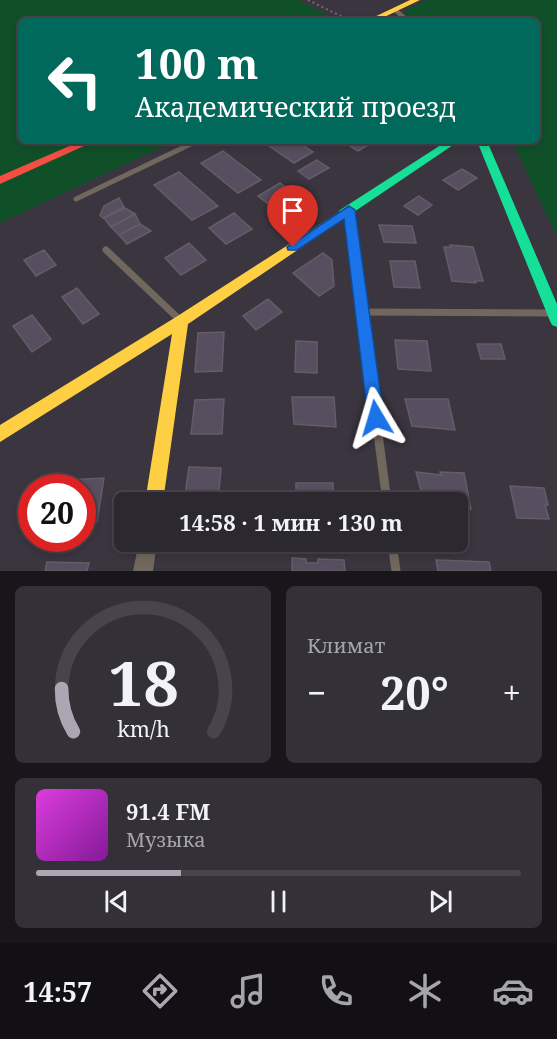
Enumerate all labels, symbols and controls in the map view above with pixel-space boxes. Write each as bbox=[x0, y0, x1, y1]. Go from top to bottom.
text: 100 m bbox=[135, 34, 259, 91]
icon: left bbox=[36, 42, 114, 120]
text: Академический проезд bbox=[135, 88, 456, 125]
pin bbox=[267, 185, 318, 247]
icon: arrive bbox=[276, 194, 309, 227]
position arrow bbox=[344, 386, 408, 450]
speed limit sign: 20 bbox=[18, 474, 96, 552]
text: 14:58 · 1 мин · 130 m bbox=[179, 507, 403, 537]
text: Климат bbox=[307, 632, 385, 659]
text: 18 bbox=[108, 639, 178, 724]
text: 20° bbox=[380, 662, 449, 723]
text: − bbox=[307, 670, 326, 715]
text: + bbox=[503, 670, 521, 715]
text: km/h bbox=[117, 714, 170, 743]
text: 91.4 FM bbox=[126, 796, 210, 826]
text: Музыка bbox=[126, 826, 206, 853]
icon: previous bbox=[100, 885, 133, 918]
icon: pause bbox=[262, 885, 295, 918]
icon: next bbox=[424, 885, 457, 918]
icon: directions bbox=[139, 970, 181, 1012]
icon: music bbox=[227, 970, 269, 1012]
icon: phone bbox=[315, 970, 357, 1012]
icon: climate bbox=[404, 970, 446, 1012]
icon: car bbox=[492, 970, 534, 1012]
text: 14:57 bbox=[23, 973, 92, 1010]

